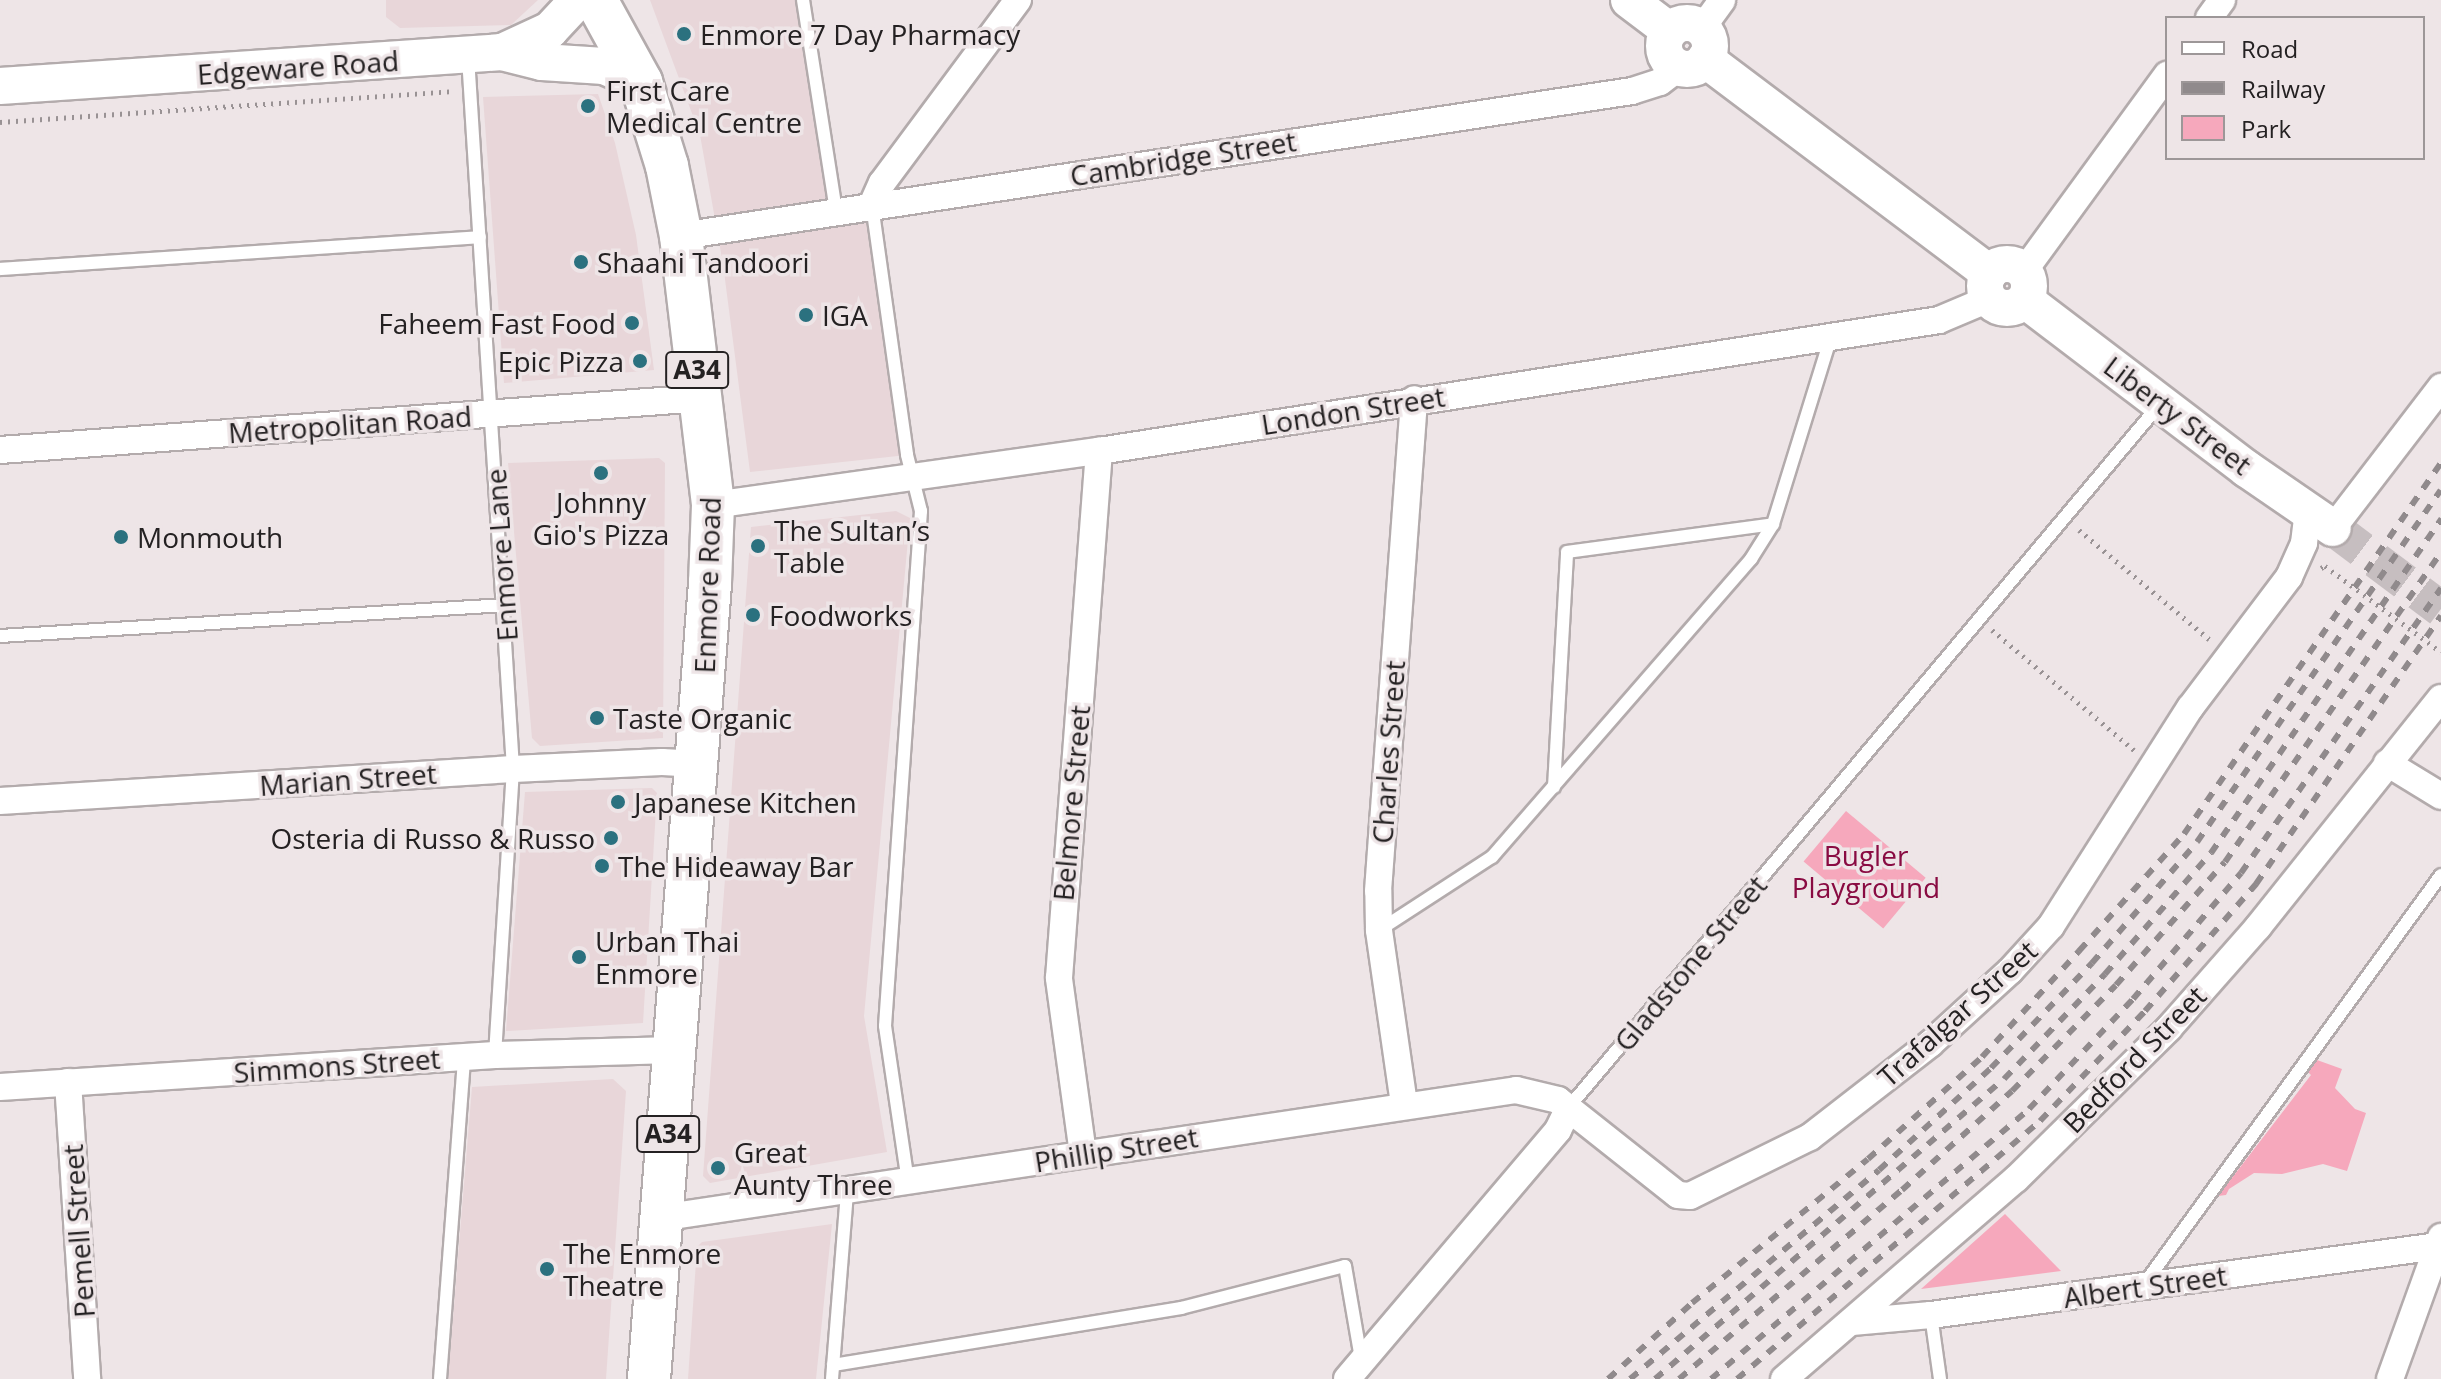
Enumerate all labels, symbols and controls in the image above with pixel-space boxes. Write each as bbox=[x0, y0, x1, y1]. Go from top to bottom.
legend bbox=[2165, 16, 2425, 160]
place label: Enmore 7 Day Pharmacy bbox=[700, 17, 1020, 51]
marker: Enmore 7 Day Pharmacy bbox=[675, 25, 693, 43]
text: Road bbox=[2241, 32, 2298, 65]
street label: Edgeware Road bbox=[196, 43, 400, 91]
text: Railway bbox=[2241, 72, 2325, 105]
place label: First Care Medical Centre bbox=[606, 73, 802, 139]
marker: First Care Medical Centre bbox=[577, 95, 599, 117]
text: Park bbox=[2241, 112, 2291, 145]
street label: Cambridge Street bbox=[1068, 124, 1298, 192]
place label: Shaahi Tandoori bbox=[597, 245, 810, 279]
marker: Shaahi Tandoori bbox=[572, 253, 590, 271]
place label: IGA bbox=[822, 298, 868, 332]
place label: Faheem Fast Food bbox=[378, 306, 616, 340]
marker: IGA bbox=[797, 306, 815, 324]
marker: Faheem Fast Food bbox=[623, 314, 641, 332]
place label: Epic Pizza bbox=[498, 344, 624, 378]
road number: A34 bbox=[665, 348, 729, 392]
street label: Liberty Street bbox=[2098, 349, 2258, 481]
marker: Epic Pizza bbox=[631, 352, 649, 370]
street label: London Street bbox=[1259, 379, 1447, 441]
street label: Metropolitan Road bbox=[227, 399, 473, 449]
marker: Johnny Gio's Pizza bbox=[592, 464, 610, 482]
street label: Enmore Lane bbox=[478, 468, 524, 642]
place label: Johnny Gio's Pizza bbox=[533, 485, 669, 551]
street label: Enmore Road bbox=[687, 496, 727, 674]
place label: The Sultan’s Table bbox=[774, 513, 930, 579]
place label: Monmouth bbox=[137, 520, 283, 554]
marker: Monmouth bbox=[112, 528, 130, 546]
marker: The Sultan’s Table bbox=[749, 537, 767, 555]
place label: Foodworks bbox=[769, 598, 912, 632]
marker: Foodworks bbox=[744, 606, 762, 624]
street label: Charles Street bbox=[1365, 659, 1411, 845]
place label: Taste Organic bbox=[613, 701, 792, 735]
street label: Belmore Street bbox=[1046, 704, 1096, 902]
marker: Taste Organic bbox=[588, 709, 606, 727]
street label: Marian Street bbox=[258, 756, 438, 802]
place label: Japanese Kitchen bbox=[634, 785, 857, 819]
marker: Japanese Kitchen bbox=[609, 793, 627, 811]
place label: Osteria di Russo & Russo bbox=[270, 821, 595, 855]
marker: Osteria di Russo & Russo bbox=[602, 829, 620, 847]
park label: Bugler Playground bbox=[1792, 838, 1940, 904]
place label: The Hideaway Bar bbox=[618, 849, 853, 883]
marker: The Hideaway Bar bbox=[593, 857, 611, 875]
street label: Gladstone Street bbox=[1607, 868, 1773, 1058]
place label: Urban Thai Enmore bbox=[595, 924, 739, 990]
street label: Trafalgar Street bbox=[1871, 933, 2043, 1093]
marker: Urban Thai Enmore bbox=[570, 948, 588, 966]
street label: Bedford Street bbox=[2055, 979, 2213, 1139]
street label: Simmons Street bbox=[233, 1041, 441, 1089]
road number: A34 bbox=[636, 1112, 700, 1156]
street label: Phillip Street bbox=[1032, 1120, 1200, 1178]
place label: Great Aunty Three bbox=[734, 1135, 893, 1201]
street label: Pemell Street bbox=[55, 1143, 101, 1319]
marker: Great Aunty Three bbox=[709, 1159, 727, 1177]
place label: The Enmore Theatre bbox=[563, 1236, 721, 1302]
street label: Albert Street bbox=[2061, 1258, 2229, 1314]
marker: The Enmore Theatre bbox=[538, 1260, 556, 1278]

